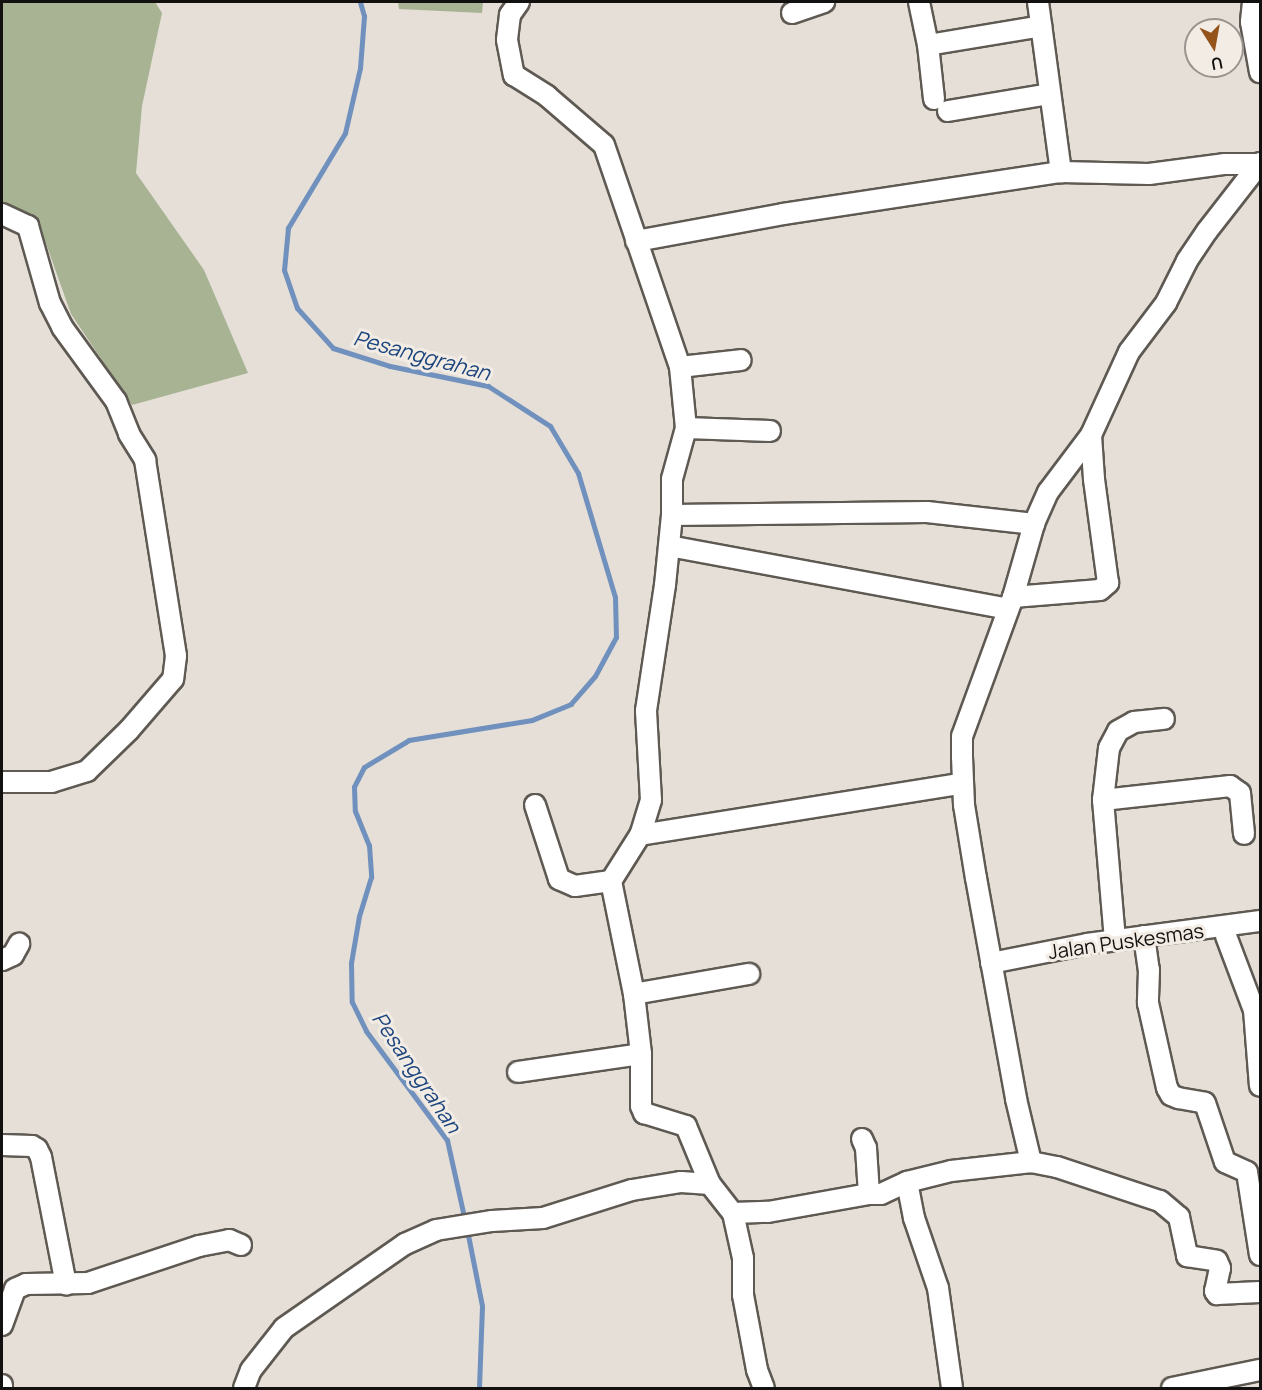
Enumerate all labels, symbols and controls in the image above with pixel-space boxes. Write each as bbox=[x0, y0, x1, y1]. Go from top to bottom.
north arrow bbox=[1184, 18, 1244, 78]
text: U bbox=[1209, 52, 1225, 76]
water label: Pesanggrahan bbox=[351, 325, 493, 385]
street label: Jalan Puskesmas bbox=[1047, 918, 1205, 964]
water label: Pesanggrahan bbox=[367, 1007, 467, 1137]

